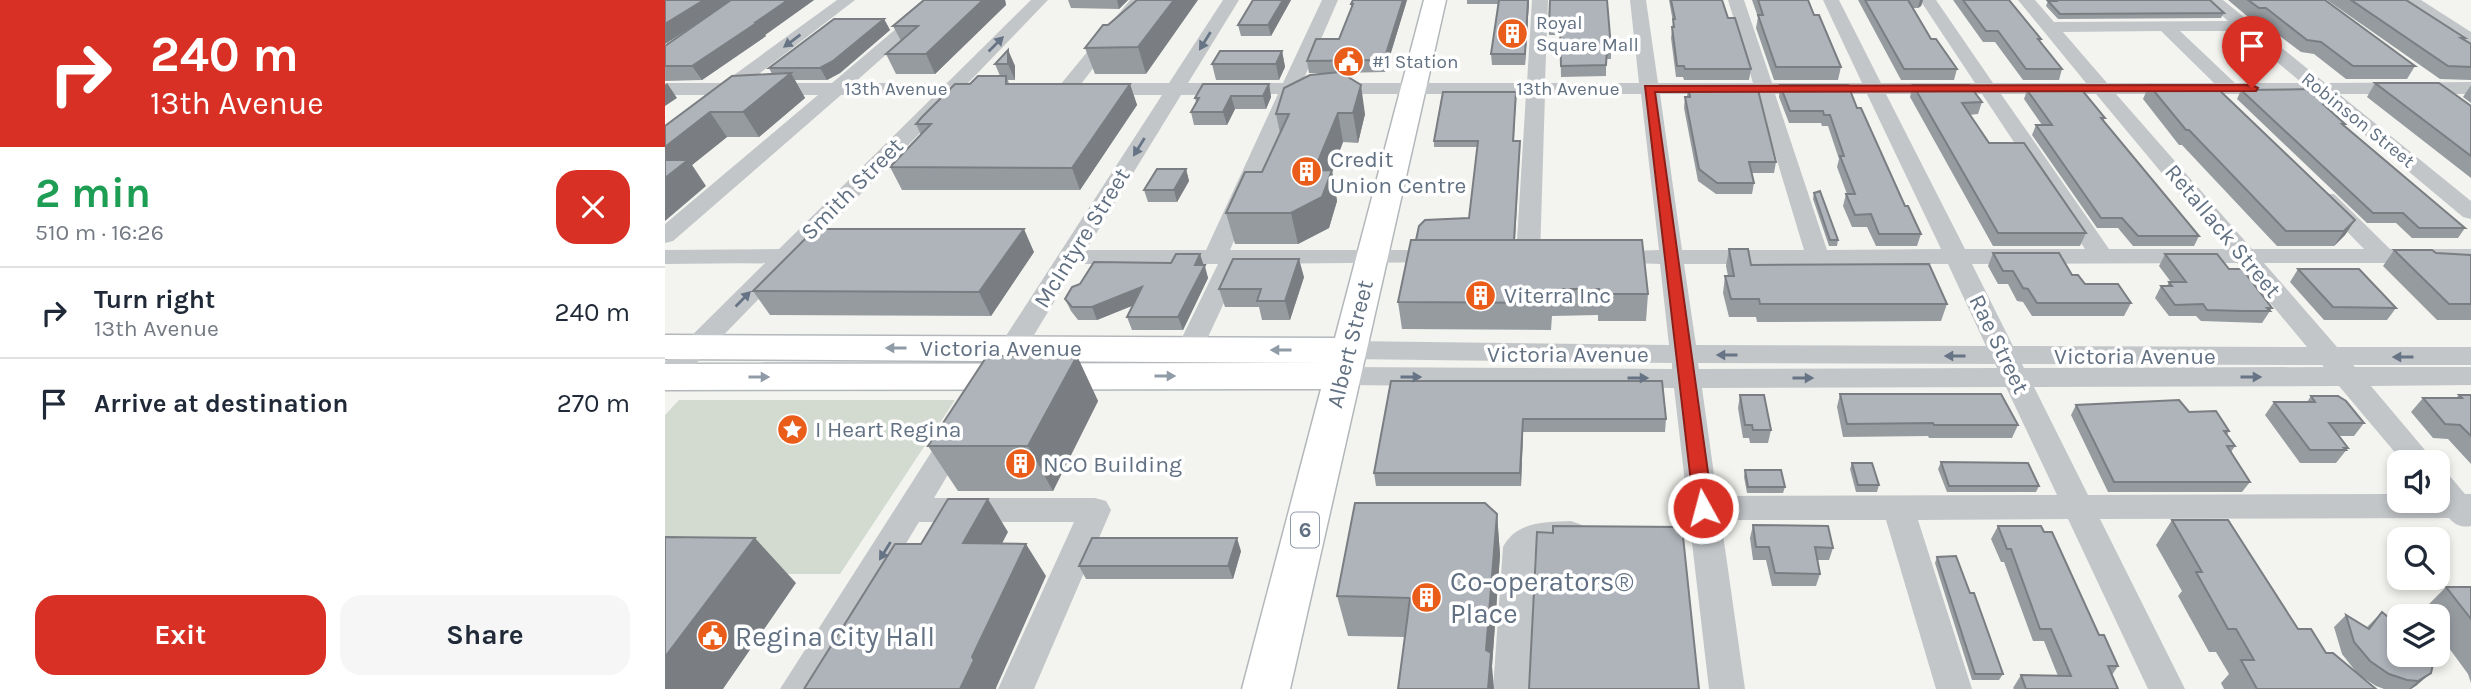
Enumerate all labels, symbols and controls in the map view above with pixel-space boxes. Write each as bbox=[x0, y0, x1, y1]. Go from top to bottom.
place label: Royal Square Mall bbox=[1536, 12, 1639, 56]
pin bbox=[2222, 16, 2282, 88]
building icon: Royal Square Mall bbox=[1496, 17, 1530, 51]
text: 240 m bbox=[150, 26, 299, 83]
icon: arrive bbox=[2233, 27, 2271, 65]
icon: right bbox=[35, 28, 126, 119]
one-way arrow bbox=[1199, 31, 1212, 50]
one-way arrow bbox=[783, 34, 802, 48]
one-way arrow bbox=[987, 36, 1004, 53]
public building icon: #1 Station bbox=[1332, 45, 1366, 79]
place label: #1 Station bbox=[1372, 51, 1458, 73]
street label: Robinson Street bbox=[2297, 68, 2419, 172]
street label: 13th Avenue bbox=[844, 78, 948, 100]
street label: 13th Avenue bbox=[1516, 78, 1620, 100]
text: 13th Avenue bbox=[150, 85, 324, 122]
street label: Smith Street bbox=[795, 132, 909, 246]
one-way arrow bbox=[1132, 137, 1145, 156]
place label: Credit Union Centre bbox=[1330, 146, 1466, 199]
building icon: Credit Union Centre bbox=[1290, 155, 1324, 189]
street label: Retallack Street bbox=[2159, 159, 2287, 304]
street label: McIntyre Street bbox=[1028, 163, 1136, 313]
text: 2 min bbox=[35, 168, 151, 218]
button: close bbox=[556, 170, 630, 244]
text: 510 m · 16:26 bbox=[35, 219, 164, 246]
street label: Albert Street bbox=[1321, 277, 1379, 411]
building icon: Viterra Inc bbox=[1464, 278, 1498, 312]
place label: Viterra Inc bbox=[1504, 282, 1611, 309]
text: Turn right bbox=[94, 284, 215, 315]
street label: Rae Street bbox=[1963, 290, 2035, 398]
one-way arrow bbox=[735, 291, 751, 307]
icon: right bbox=[35, 294, 73, 332]
text: 240 m bbox=[554, 297, 630, 328]
text: 13th Avenue bbox=[94, 315, 219, 342]
street label: Victoria Avenue bbox=[920, 335, 1082, 362]
street label: Victoria Avenue bbox=[1487, 341, 1649, 368]
one-way arrow bbox=[884, 342, 906, 354]
street label: Victoria Avenue bbox=[2054, 343, 2216, 370]
one-way arrow bbox=[1269, 344, 1291, 356]
one-way arrow bbox=[1716, 349, 1738, 361]
one-way arrow bbox=[1944, 350, 1966, 362]
one-way arrow bbox=[2392, 351, 2414, 363]
one-way arrow bbox=[748, 371, 770, 383]
one-way arrow bbox=[1154, 371, 1176, 382]
one-way arrow bbox=[1400, 371, 1422, 382]
one-way arrow bbox=[2241, 371, 2263, 383]
one-way arrow bbox=[1793, 372, 1815, 384]
one-way arrow bbox=[1628, 373, 1650, 384]
icon: arrive bbox=[35, 385, 73, 423]
text: Arrive at destination bbox=[94, 388, 348, 419]
text: 270 m bbox=[557, 388, 630, 419]
place icon: I Heart Regina bbox=[775, 412, 809, 446]
place label: I Heart Regina bbox=[815, 416, 961, 443]
building icon: NCO Building bbox=[1003, 447, 1037, 481]
map controls bbox=[2387, 450, 2450, 667]
button: sound bbox=[2387, 450, 2450, 513]
place label: NCO Building bbox=[1043, 451, 1182, 478]
position arrow bbox=[1666, 471, 1740, 545]
road number: 6 bbox=[1291, 512, 1319, 548]
button: search bbox=[2387, 527, 2450, 590]
one-way arrow bbox=[879, 541, 892, 560]
place label: Co-operators® Place bbox=[1450, 565, 1634, 630]
building icon: Co-operators® Place bbox=[1410, 580, 1444, 614]
button: Exit bbox=[35, 595, 326, 675]
button: Share bbox=[340, 595, 630, 675]
button: layers bbox=[2387, 604, 2450, 667]
public building icon: Regina City Hall bbox=[695, 619, 729, 653]
place label: Regina City Hall bbox=[735, 620, 935, 653]

